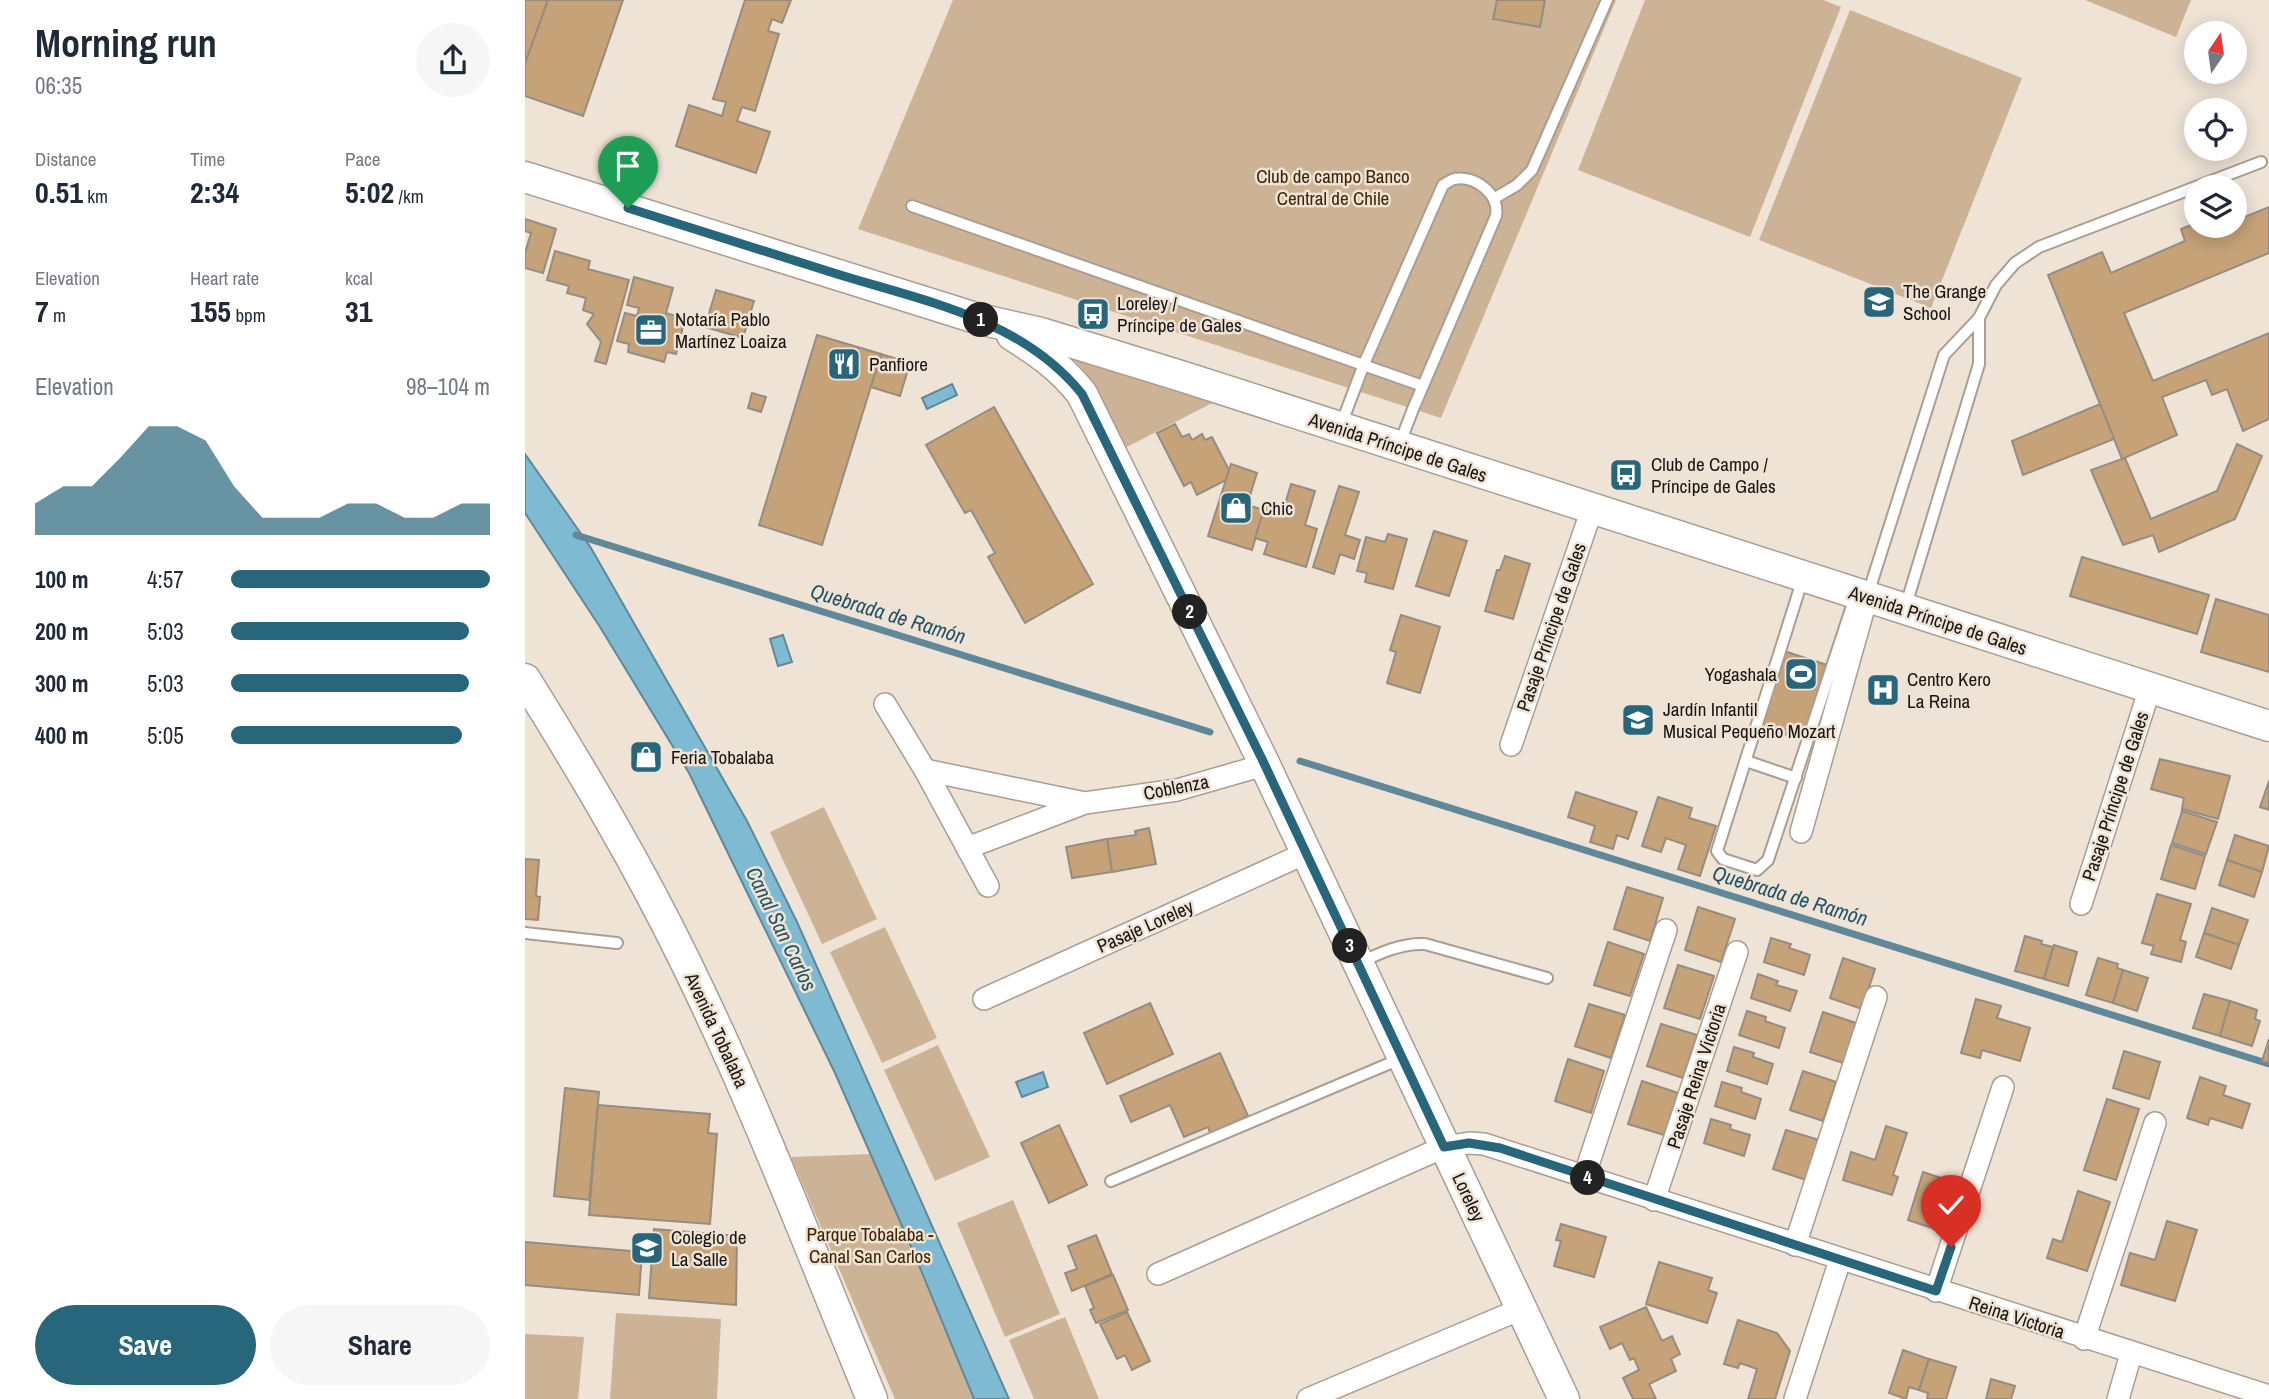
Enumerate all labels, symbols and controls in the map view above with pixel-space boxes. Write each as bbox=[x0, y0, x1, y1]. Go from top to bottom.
text: Morning run bbox=[35, 18, 217, 69]
north arrow bbox=[2184, 21, 2247, 84]
map controls bbox=[2184, 21, 2247, 238]
button: share bbox=[416, 23, 490, 97]
text: 06:35 bbox=[35, 70, 82, 101]
button: locate bbox=[2184, 98, 2247, 161]
pin bbox=[598, 136, 658, 208]
text: Distance bbox=[35, 146, 96, 172]
text: Time bbox=[190, 146, 225, 172]
text: Pace bbox=[345, 146, 381, 172]
icon: arrive bbox=[609, 147, 647, 185]
park label: Club de campo Banco Central de Chile bbox=[1256, 163, 1410, 211]
text: 0.51 bbox=[35, 172, 83, 212]
text: 2:34 bbox=[190, 172, 239, 212]
text: 5:02 bbox=[345, 172, 394, 212]
button: layers bbox=[2184, 175, 2247, 238]
text: km bbox=[83, 183, 108, 209]
text: /km bbox=[394, 183, 424, 209]
text: Elevation bbox=[35, 265, 100, 291]
text: Heart rate bbox=[190, 265, 259, 291]
text: kcal bbox=[345, 265, 373, 291]
place label: The Grange School bbox=[1903, 278, 1986, 326]
school or university icon: The Grange School bbox=[1860, 283, 1898, 321]
place label: Loreley / Príncipe de Gales bbox=[1117, 290, 1242, 338]
text: 7 bbox=[35, 291, 49, 331]
text: 155 bbox=[190, 291, 231, 331]
text: 31 bbox=[345, 291, 372, 331]
bus stop icon: Loreley / Príncipe de Gales bbox=[1074, 295, 1112, 333]
text: m bbox=[49, 302, 66, 328]
text: bpm bbox=[231, 302, 266, 328]
pin: 1 bbox=[963, 302, 999, 338]
place label: Notaría Pablo Martínez Loaiza bbox=[675, 306, 787, 354]
text: 1 bbox=[976, 306, 985, 332]
office icon: Notaría Pablo Martínez Loaiza bbox=[632, 311, 670, 349]
restaurant icon: Panfiore bbox=[825, 345, 863, 383]
place label: Panfiore bbox=[869, 351, 928, 377]
text: Elevation bbox=[35, 371, 114, 402]
text: 98–104 m bbox=[406, 371, 490, 402]
street label: Avenida Príncipe de Gales bbox=[1305, 406, 1491, 488]
place label: Club de Campo / Príncipe de Gales bbox=[1651, 451, 1776, 499]
bus stop icon: Club de Campo / Príncipe de Gales bbox=[1607, 456, 1645, 494]
shop icon: Chic bbox=[1217, 489, 1255, 527]
place label: Chic bbox=[1261, 495, 1293, 521]
street label: Pasaje Príncipe de Gales bbox=[1510, 539, 1592, 715]
text: 100 m bbox=[35, 564, 88, 595]
text: 4:57 bbox=[147, 564, 184, 595]
water label: Quebrada de Ramón bbox=[807, 576, 969, 651]
street label: Avenida Príncipe de Gales bbox=[1845, 579, 2031, 661]
pin: 2 bbox=[1173, 594, 1207, 630]
text: 2 bbox=[1185, 598, 1194, 624]
text: 200 m bbox=[35, 616, 88, 647]
text: 5:03 bbox=[147, 616, 184, 647]
sports icon: Yogashala bbox=[1782, 655, 1820, 693]
place label: Yogashala bbox=[1705, 661, 1777, 687]
place label: Centro Kero La Reina bbox=[1907, 666, 1991, 714]
text: 300 m bbox=[35, 668, 88, 699]
text: 5:03 bbox=[147, 668, 184, 699]
hospital icon: Centro Kero La Reina bbox=[1864, 671, 1902, 709]
place label: Jardín Infantil Musical Pequeño Mozart bbox=[1663, 696, 1836, 744]
school or university icon: Jardín Infantil Musical Pequeño Mozart bbox=[1619, 701, 1657, 739]
street label: Pasaje Príncipe de Gales bbox=[2075, 708, 2155, 884]
text: 400 m bbox=[35, 720, 88, 751]
text: 5:05 bbox=[147, 720, 184, 751]
shop icon: Feria Tobalaba bbox=[627, 738, 665, 776]
place label: Feria Tobalaba bbox=[671, 744, 774, 770]
street label: Coblenza bbox=[1141, 768, 1211, 806]
water label: Quebrada de Ramón bbox=[1709, 858, 1871, 933]
water label: Canal San Carlos bbox=[739, 862, 824, 996]
street label: Pasaje Loreley bbox=[1093, 893, 1198, 959]
pin: 3 bbox=[1333, 928, 1367, 964]
text: 3 bbox=[1345, 932, 1354, 958]
street label: Avenida Tobalaba bbox=[679, 967, 755, 1092]
street label: Pasaje Reina Victoria bbox=[1660, 1000, 1732, 1152]
pin: 4 bbox=[1571, 1160, 1605, 1196]
text: 4 bbox=[1583, 1164, 1592, 1190]
street label: Loreley bbox=[1446, 1168, 1492, 1226]
pin bbox=[1921, 1175, 1981, 1247]
icon: check bbox=[1932, 1186, 1970, 1224]
park label: Parque Tobalaba - Canal San Carlos bbox=[806, 1221, 934, 1269]
place label: Colegio de La Salle bbox=[671, 1224, 746, 1272]
school or university icon: Colegio de La Salle bbox=[628, 1229, 666, 1267]
street label: Reina Victoria bbox=[1966, 1289, 2069, 1345]
button: Save bbox=[35, 1305, 256, 1385]
button: Share bbox=[270, 1305, 490, 1385]

